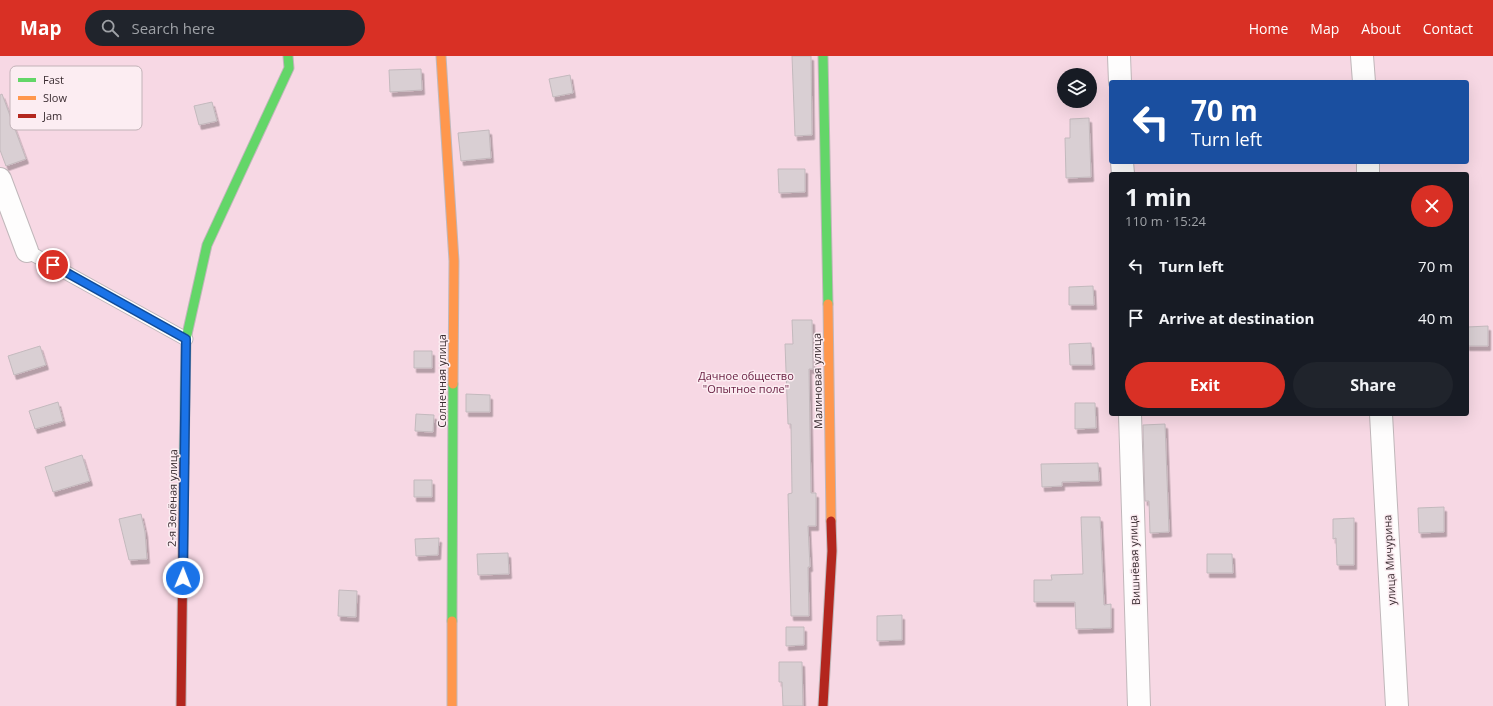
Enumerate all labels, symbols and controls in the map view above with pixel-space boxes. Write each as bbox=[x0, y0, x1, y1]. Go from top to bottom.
search box bbox=[85, 10, 365, 46]
text: Map bbox=[20, 15, 61, 41]
icon: search bbox=[99, 17, 121, 39]
text: Search here bbox=[131, 18, 215, 38]
text: Home bbox=[1249, 19, 1288, 38]
text: Map bbox=[1310, 19, 1339, 38]
text: About bbox=[1361, 19, 1401, 38]
text: Contact bbox=[1423, 19, 1473, 38]
legend bbox=[10, 66, 142, 130]
map controls bbox=[1057, 68, 1097, 108]
button: layers bbox=[1057, 68, 1097, 108]
text: Fast bbox=[43, 72, 64, 87]
text: Slow bbox=[43, 90, 67, 105]
text: 70 m bbox=[1191, 91, 1258, 129]
icon: left bbox=[1125, 96, 1177, 148]
text: Jam bbox=[42, 108, 62, 123]
text: Turn left bbox=[1191, 127, 1262, 151]
text: 1 min bbox=[1125, 180, 1192, 213]
button: close bbox=[1411, 185, 1453, 227]
text: 110 m · 15:24 bbox=[1125, 212, 1206, 230]
pin bbox=[36, 248, 70, 282]
icon: arrive bbox=[42, 254, 64, 276]
icon: left bbox=[1125, 255, 1147, 277]
text: Turn left bbox=[1159, 256, 1224, 276]
text: 70 m bbox=[1418, 256, 1453, 276]
icon: arrive bbox=[1125, 307, 1147, 329]
text: Arrive at destination bbox=[1159, 308, 1314, 328]
text: 40 m bbox=[1418, 308, 1453, 328]
street label: Малиновая улица bbox=[809, 333, 825, 429]
street label: Солнечная улица bbox=[434, 334, 449, 428]
button: Exit bbox=[1125, 362, 1285, 408]
button: Share bbox=[1293, 362, 1453, 408]
park label: Дачное общество "Опытное поле" bbox=[698, 368, 794, 396]
street label: 2-я Зелёная улица bbox=[164, 449, 180, 547]
street label: улица Мичурина bbox=[1379, 514, 1399, 606]
street label: Вишнёвая улица bbox=[1125, 515, 1143, 605]
position arrow bbox=[162, 557, 204, 599]

